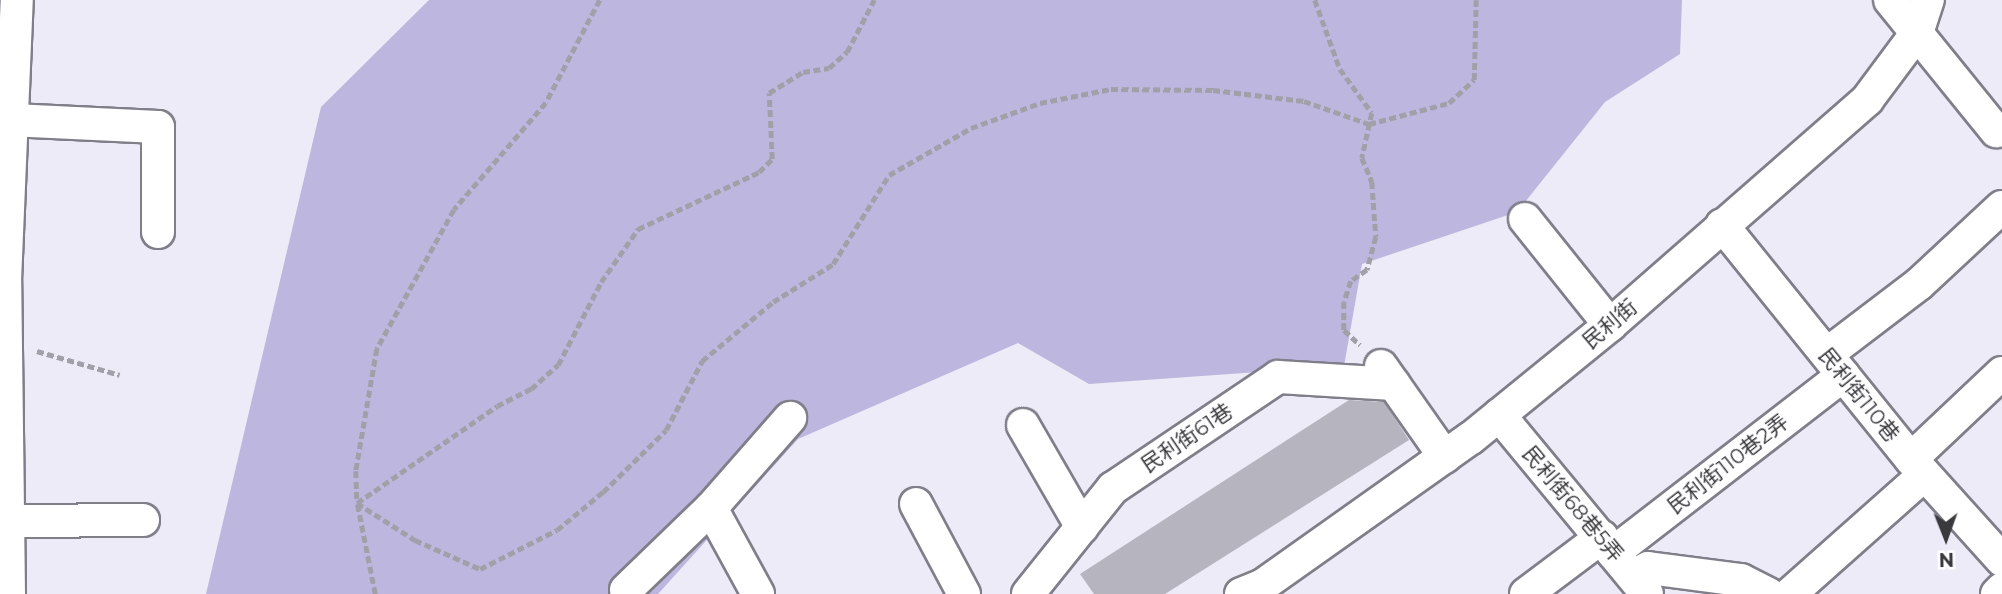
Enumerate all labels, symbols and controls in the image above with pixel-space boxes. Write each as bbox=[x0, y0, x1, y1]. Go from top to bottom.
street label: 民利街 bbox=[1578, 294, 1642, 354]
street label: 民利街110巷 bbox=[1814, 343, 1904, 447]
street label: 民利街61巷 bbox=[1137, 398, 1237, 478]
street label: 民利街110巷2弄 bbox=[1663, 409, 1793, 519]
street label: 民利街68巷5弄 bbox=[1517, 441, 1629, 567]
north arrow bbox=[1911, 503, 1981, 573]
text: N bbox=[1939, 548, 1954, 571]

